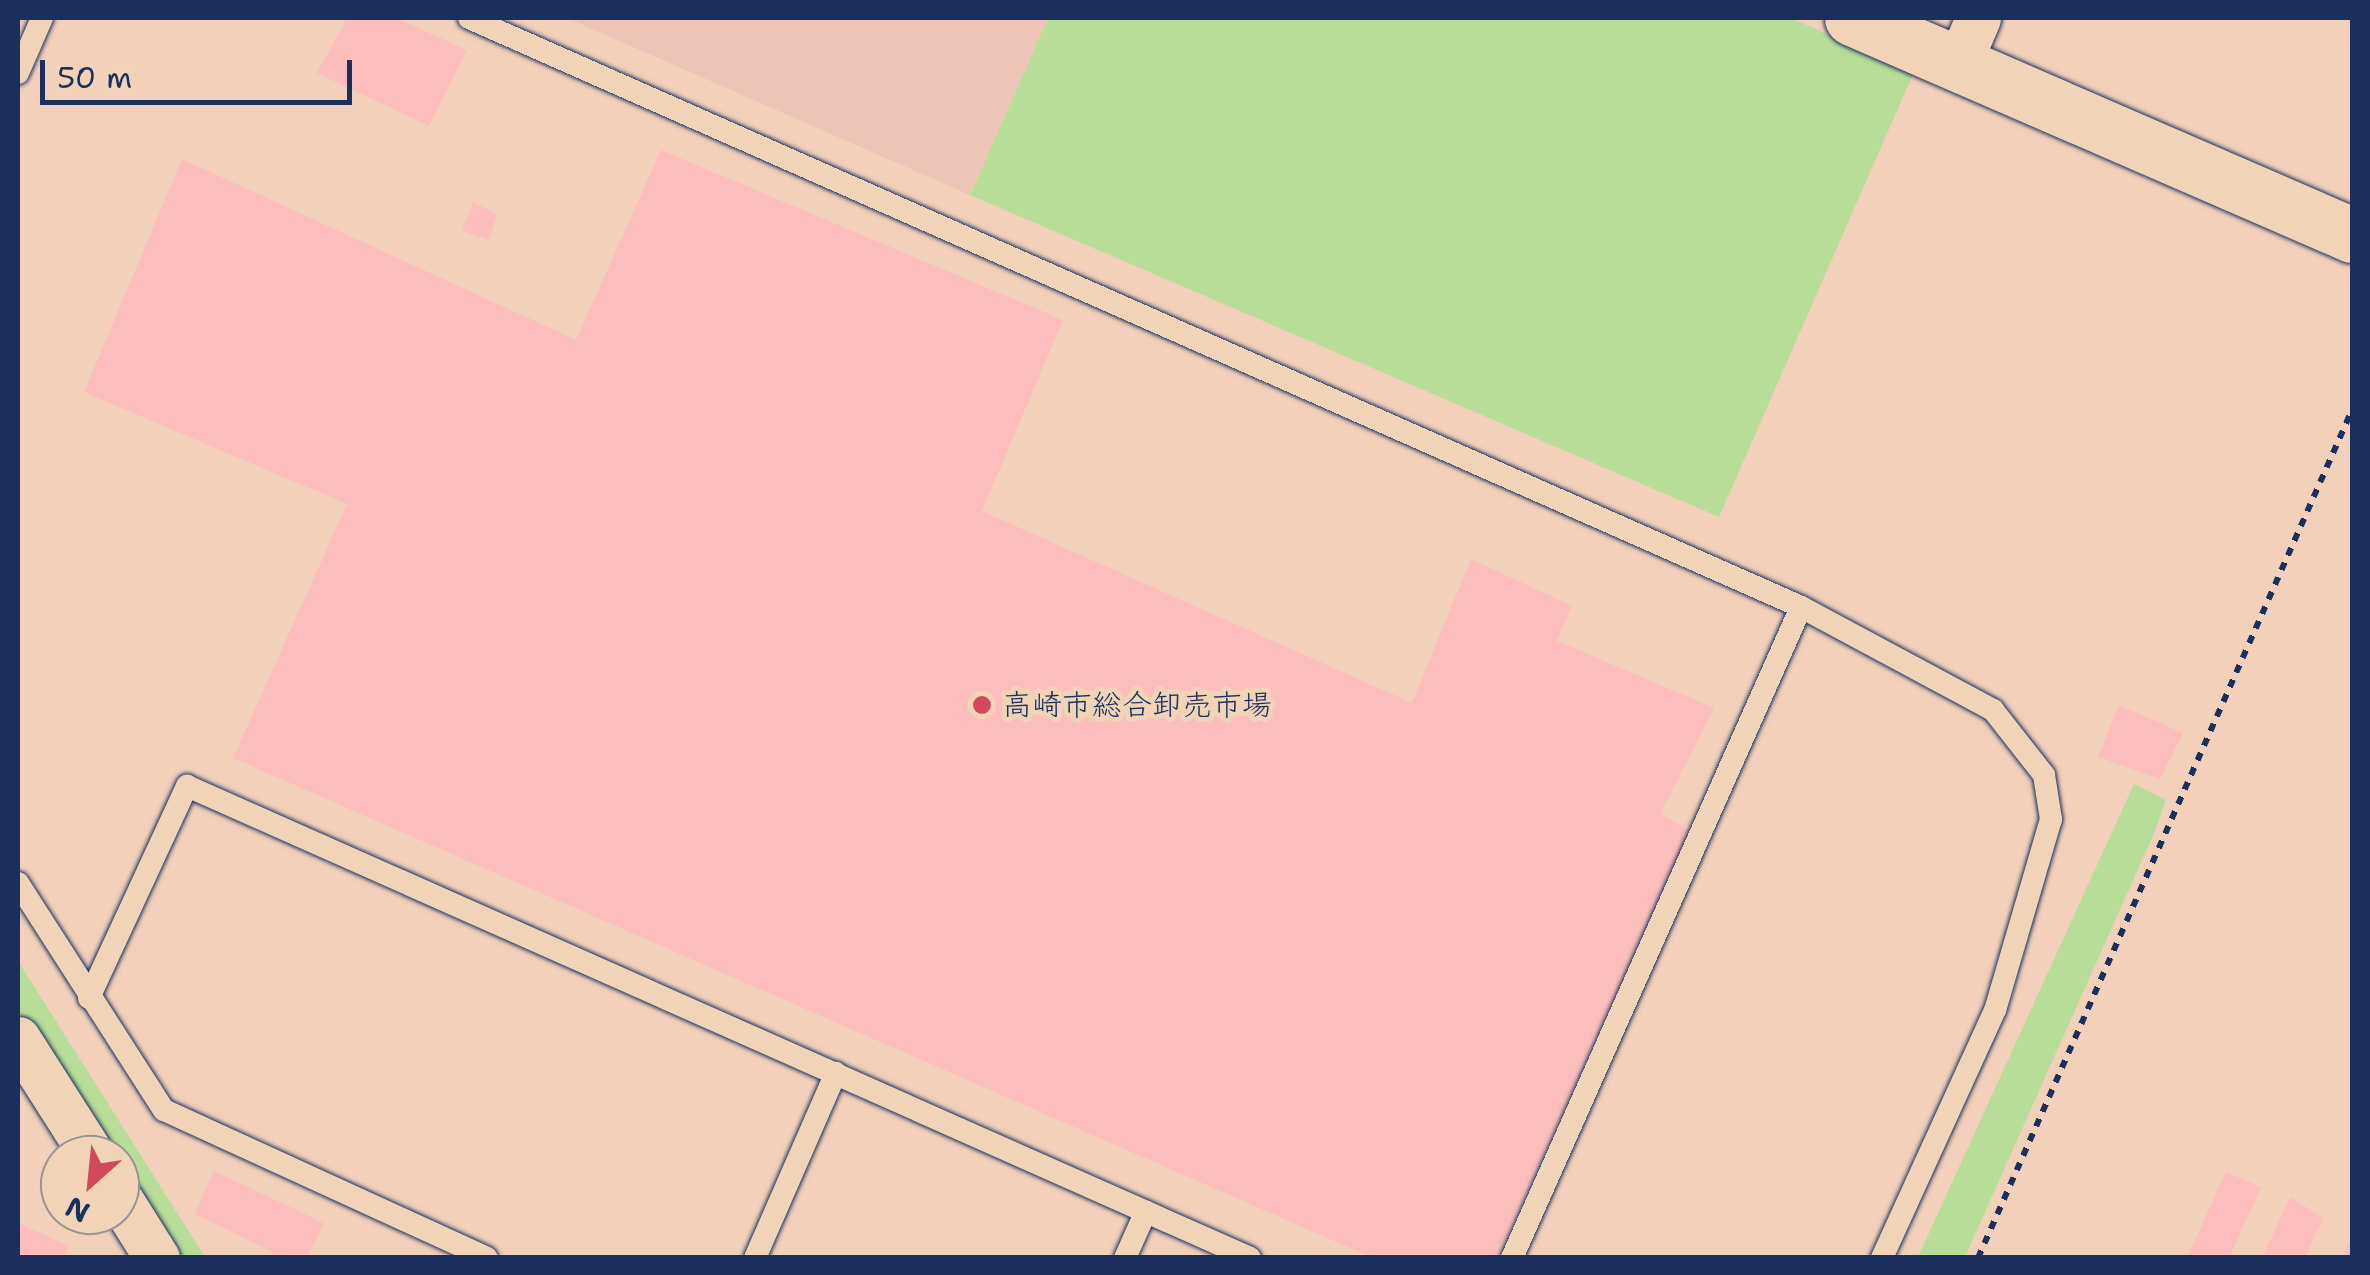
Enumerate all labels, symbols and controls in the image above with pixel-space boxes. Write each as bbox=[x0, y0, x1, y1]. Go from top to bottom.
scale bar bbox=[45, 40, 358, 102]
text: 50 m bbox=[57, 57, 132, 98]
place label: 高崎市総合卸売市場 bbox=[1002, 687, 1272, 723]
marker: 高崎市総合卸売市場 bbox=[971, 694, 993, 716]
north arrow bbox=[40, 1135, 140, 1235]
text: N bbox=[59, 1188, 96, 1232]

